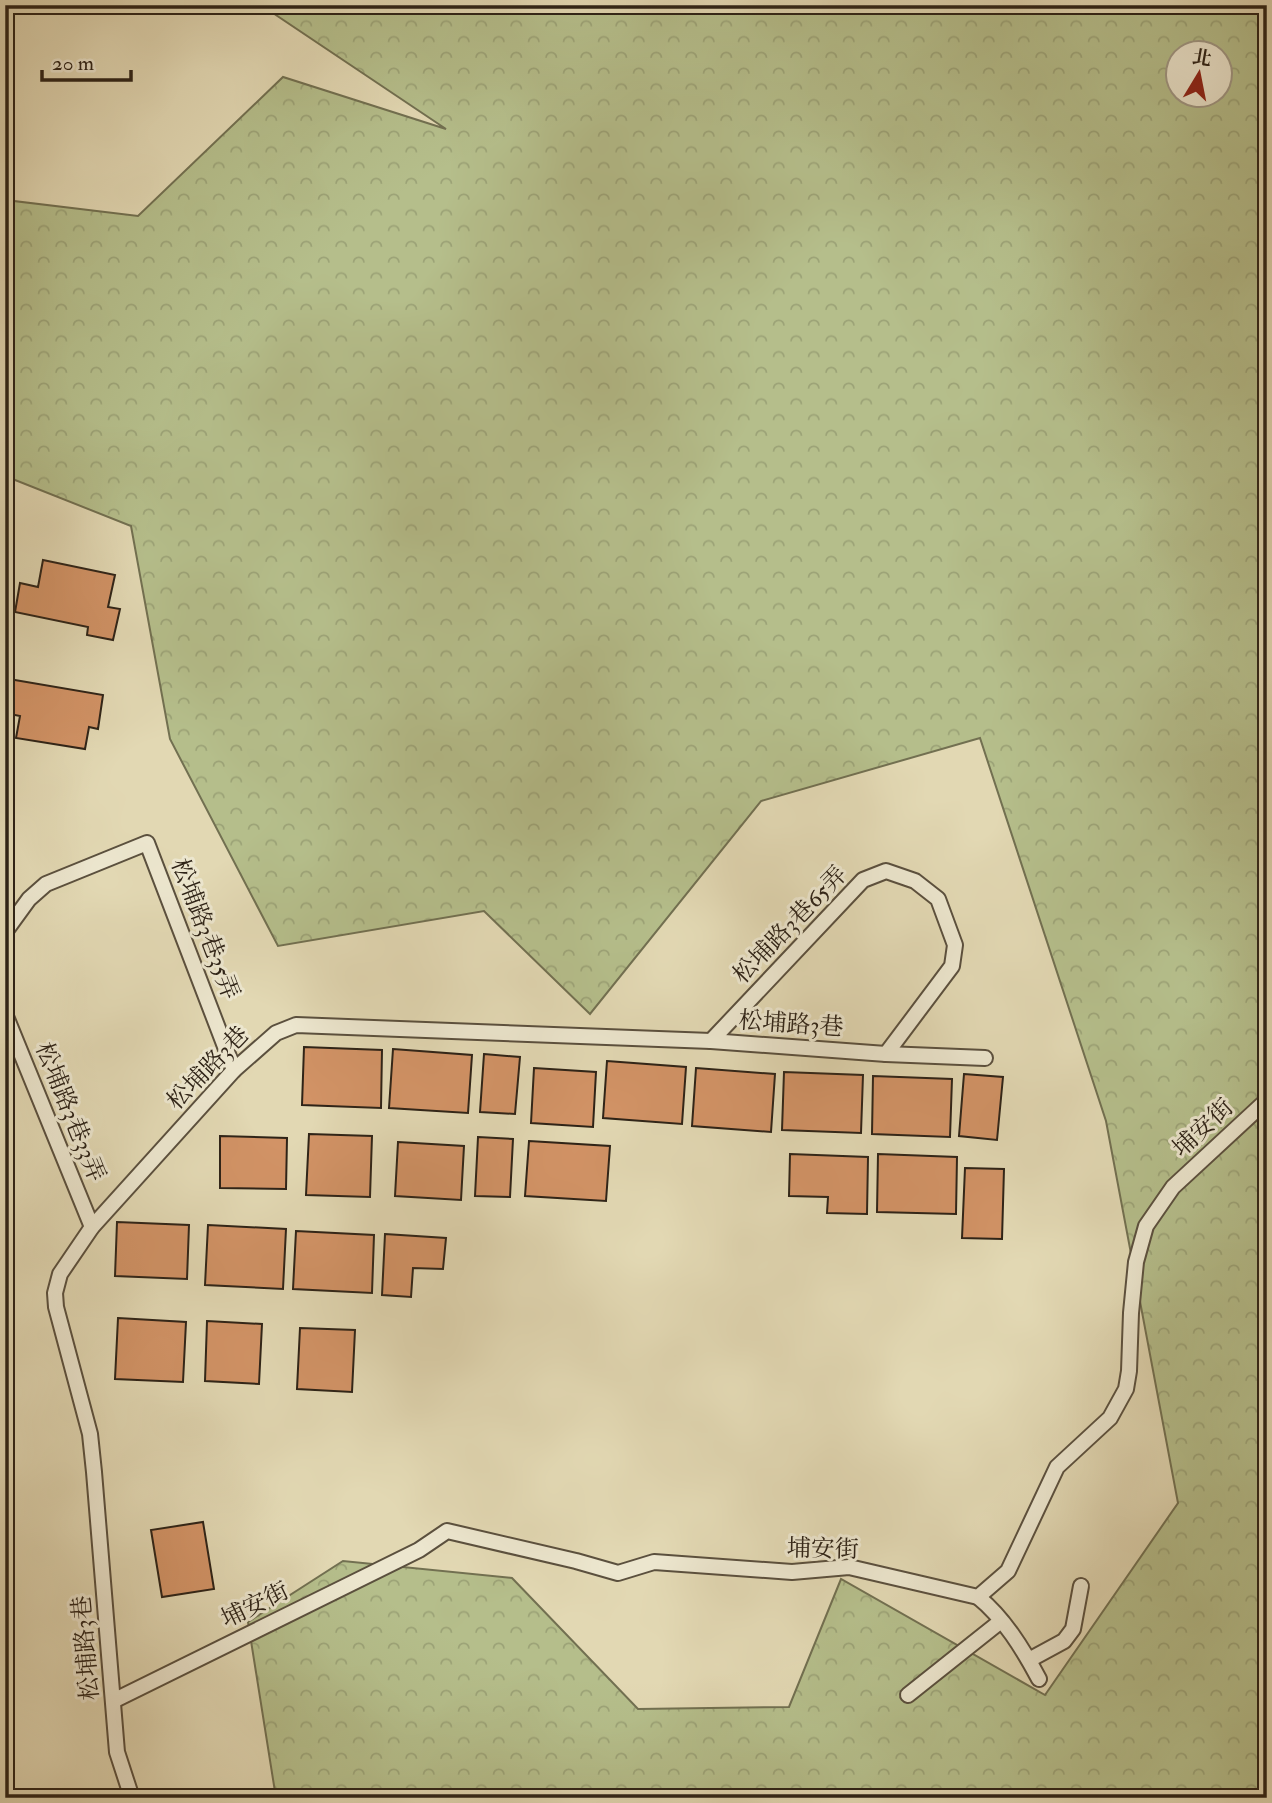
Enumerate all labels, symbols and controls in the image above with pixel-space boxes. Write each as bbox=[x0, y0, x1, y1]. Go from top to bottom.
scale bar bbox=[42, 38, 131, 82]
north arrow bbox=[1164, 38, 1234, 108]
text: 北 bbox=[1190, 45, 1213, 72]
text: 20 m bbox=[52, 50, 94, 77]
street label: 松埔路3巷35弄 bbox=[164, 854, 246, 1004]
street label: 松埔路3巷65弄 bbox=[726, 860, 854, 990]
street label: 松埔路3巷 bbox=[737, 1005, 845, 1043]
street label: 松埔路3巷 bbox=[160, 1019, 256, 1117]
street label: 松埔路3巷33弄 bbox=[28, 1038, 112, 1186]
street label: 埔安街 bbox=[1166, 1092, 1240, 1164]
street label: 埔安街 bbox=[787, 1533, 859, 1565]
street label: 埔安街 bbox=[216, 1575, 294, 1635]
street label: 松埔路3巷 bbox=[66, 1594, 106, 1702]

